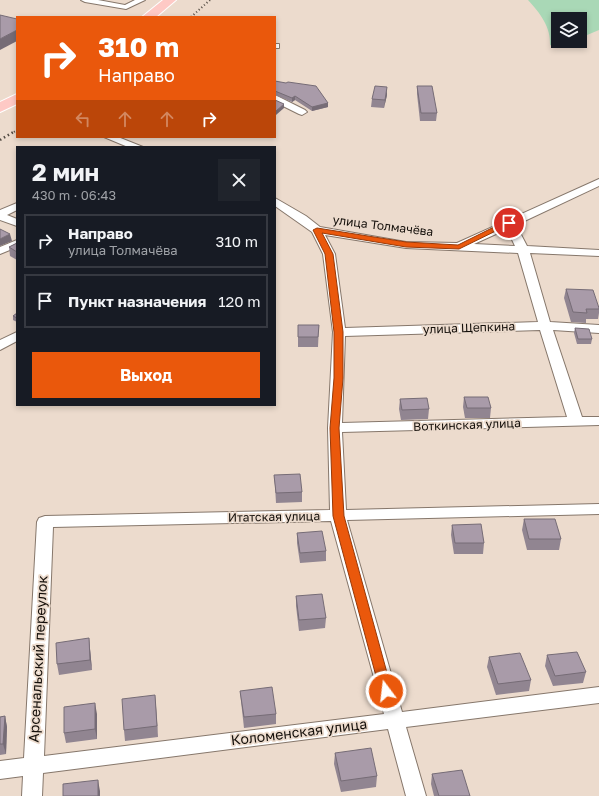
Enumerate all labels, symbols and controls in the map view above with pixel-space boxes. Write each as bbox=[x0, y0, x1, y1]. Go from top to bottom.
map controls bbox=[551, 12, 587, 48]
button: layers bbox=[551, 12, 587, 48]
text: 310 m bbox=[98, 30, 179, 63]
icon: right bbox=[32, 32, 84, 84]
text: Направо bbox=[98, 64, 175, 86]
icon: left bbox=[72, 108, 94, 130]
icon: ahead bbox=[114, 108, 136, 130]
icon: ahead bbox=[156, 108, 178, 130]
icon: right bbox=[198, 108, 220, 130]
text: 2 мин bbox=[32, 157, 99, 186]
button: close bbox=[218, 159, 260, 201]
text: 430 m · 06:43 bbox=[32, 187, 116, 203]
pin bbox=[492, 206, 526, 240]
street label: улица Толмачёва bbox=[332, 212, 434, 239]
icon: arrive bbox=[498, 212, 520, 234]
text: Направо bbox=[68, 224, 133, 242]
icon: right bbox=[34, 230, 56, 252]
text: 310 m bbox=[216, 232, 258, 250]
text: улица Толмачёва bbox=[68, 242, 178, 258]
icon: arrive bbox=[34, 290, 56, 312]
text: Пункт назначения bbox=[68, 292, 206, 310]
text: 120 m bbox=[218, 292, 261, 310]
street label: улица Щепкина bbox=[423, 318, 515, 337]
button: Выход bbox=[32, 352, 260, 398]
street label: Воткинская улица bbox=[413, 415, 521, 434]
street label: Итатская улица bbox=[228, 508, 320, 525]
street label: Арсенальский переулок bbox=[25, 575, 50, 743]
position arrow bbox=[365, 670, 407, 712]
street label: Коломенская улица bbox=[230, 715, 368, 748]

